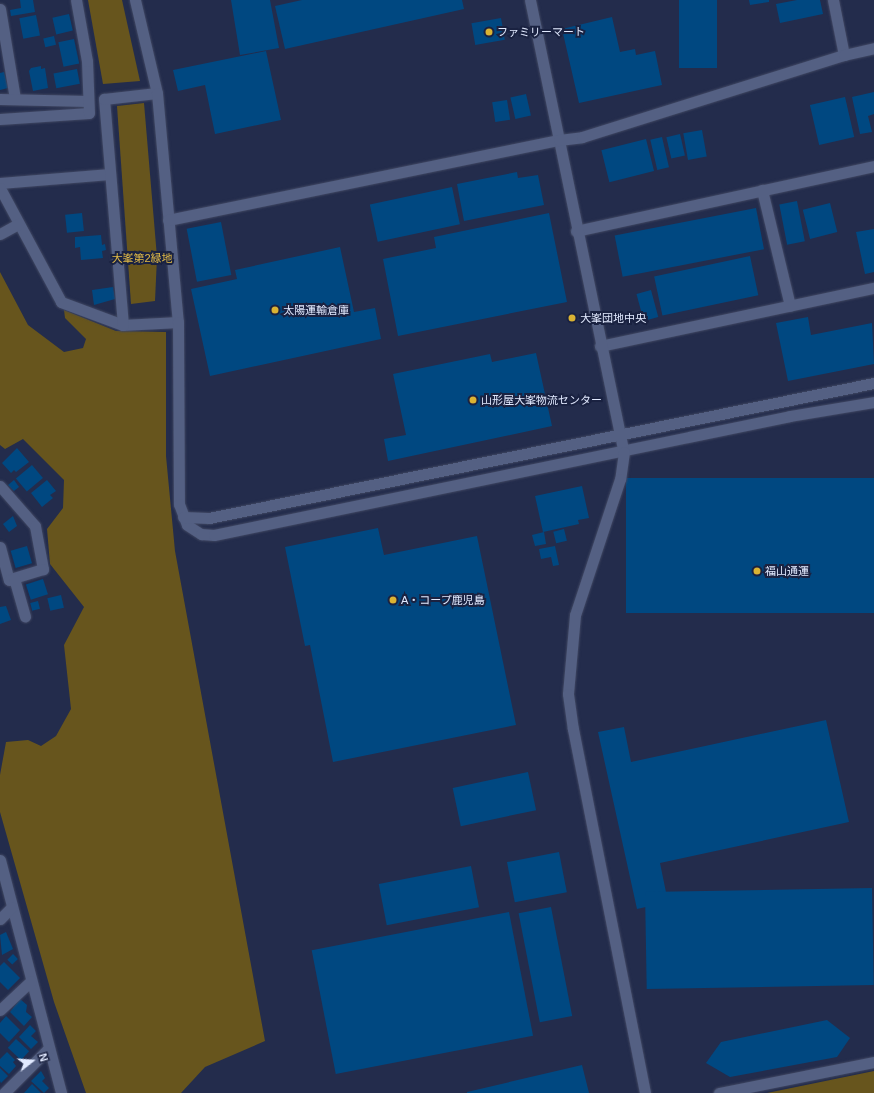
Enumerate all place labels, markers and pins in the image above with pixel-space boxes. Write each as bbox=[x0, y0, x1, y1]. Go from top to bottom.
place label: ファミリーマート bbox=[497, 25, 585, 39]
marker: ファミリーマート bbox=[484, 27, 494, 37]
place label: 太陽運輸倉庫 bbox=[283, 303, 349, 317]
marker: 太陽運輸倉庫 bbox=[270, 305, 280, 315]
place label: 大峯団地中央 bbox=[580, 311, 646, 325]
marker: 大峯団地中央 bbox=[567, 313, 577, 323]
place label: 山形屋大峯物流センター bbox=[481, 393, 602, 407]
marker: 山形屋大峯物流センター bbox=[468, 395, 478, 405]
place label: 福山通運 bbox=[765, 564, 809, 578]
marker: 福山通運 bbox=[752, 566, 762, 576]
place label: A・コープ鹿児島 bbox=[401, 593, 485, 607]
marker: A・コープ鹿児島 bbox=[388, 595, 398, 605]

